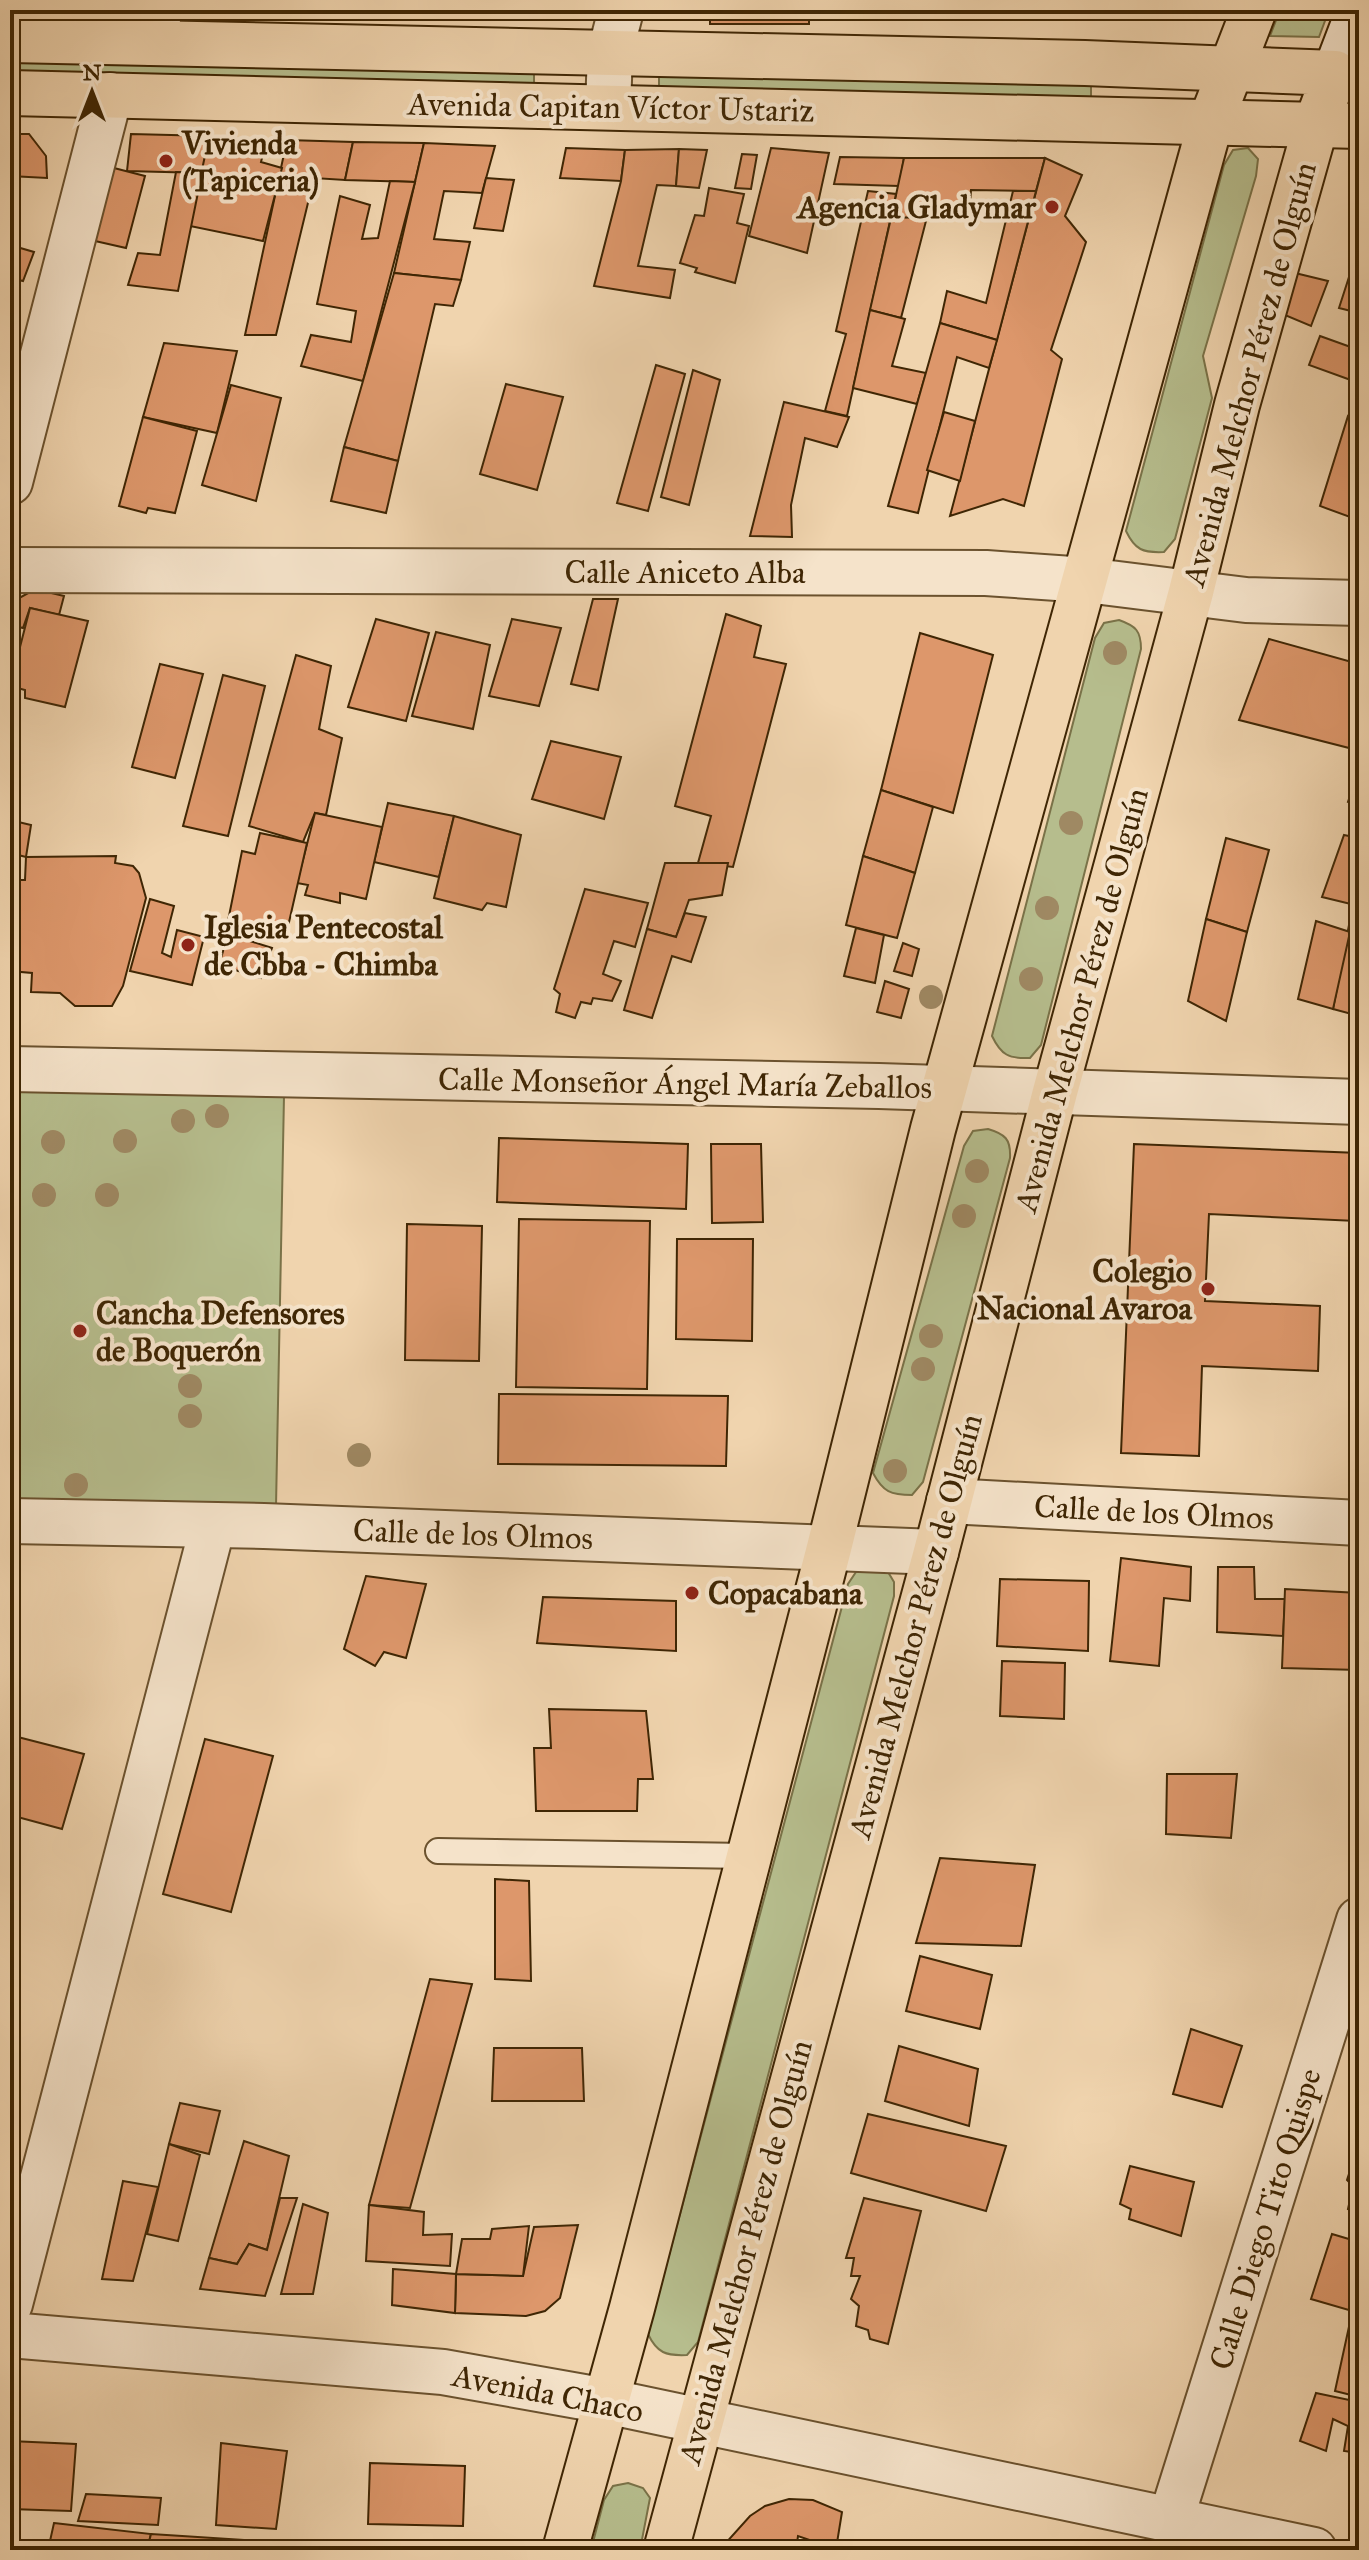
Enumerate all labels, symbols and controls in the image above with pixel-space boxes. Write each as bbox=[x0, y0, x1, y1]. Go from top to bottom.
north arrow bbox=[52, 52, 132, 132]
text: N bbox=[83, 59, 102, 86]
street label: Avenida Capitan Víctor Ustariz bbox=[405, 84, 815, 131]
place label: Vivienda (Tapiceria) bbox=[181, 124, 319, 200]
marker: Vivienda (Tapiceria) bbox=[157, 152, 175, 170]
street label: Avenida Melchor Pérez de Olguín bbox=[1174, 158, 1325, 592]
place label: Agencia Gladymar bbox=[795, 188, 1037, 227]
marker: Agencia Gladymar bbox=[1043, 198, 1061, 216]
street label: Calle Aniceto Alba bbox=[565, 553, 806, 592]
street label: Avenida Melchor Pérez de Olguín bbox=[1006, 784, 1157, 1218]
place label: Iglesia Pentecostal de Cbba - Chimba bbox=[204, 908, 444, 984]
marker: Iglesia Pentecostal de Cbba - Chimba bbox=[179, 936, 197, 954]
street label: Calle Monseñor Ángel María Zeballos bbox=[437, 1060, 933, 1107]
place label: Colegio Nacional Avaroa bbox=[976, 1252, 1193, 1328]
marker: Colegio Nacional Avaroa bbox=[1199, 1280, 1217, 1298]
place label: Cancha Defensores de Boquerón bbox=[96, 1294, 345, 1370]
marker: Cancha Defensores de Boquerón bbox=[71, 1322, 89, 1340]
street label: Avenida Melchor Pérez de Olguín bbox=[840, 1410, 991, 1844]
street label: Calle de los Olmos bbox=[1033, 1487, 1275, 1538]
street label: Calle de los Olmos bbox=[352, 1511, 594, 1558]
place label: Copacabana bbox=[708, 1574, 864, 1613]
marker: Copacabana bbox=[683, 1584, 701, 1602]
street label: Avenida Melchor Pérez de Olguín bbox=[670, 2036, 821, 2470]
street label: Calle Diego Tito Quispe bbox=[1201, 2064, 1330, 2374]
street label: Avenida Chaco bbox=[447, 2355, 647, 2431]

